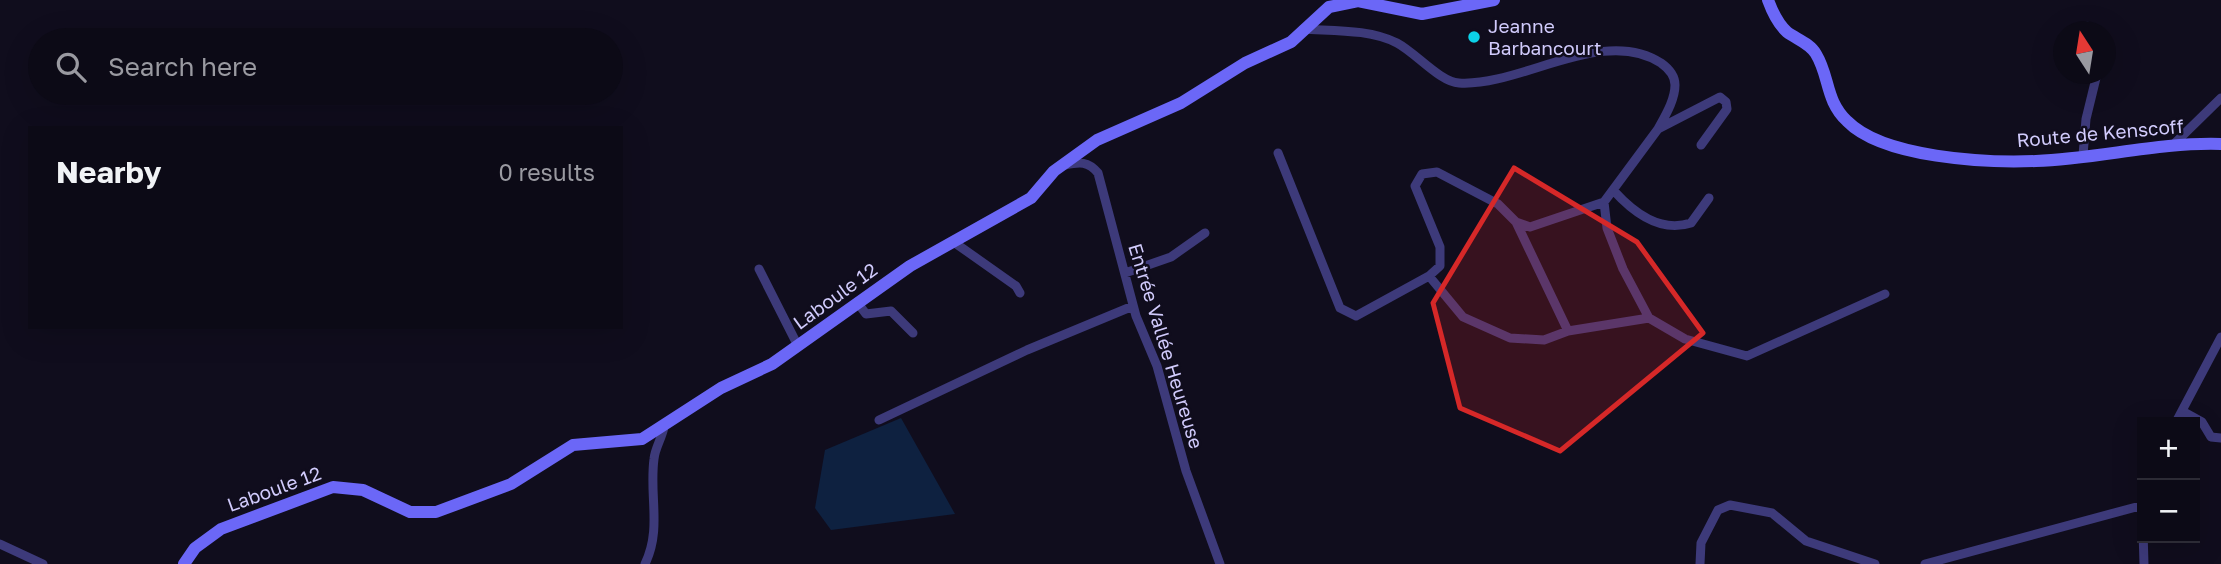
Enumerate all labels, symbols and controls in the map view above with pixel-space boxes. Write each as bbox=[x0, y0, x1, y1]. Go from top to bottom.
place label: Jeanne Barbancourt bbox=[1488, 14, 1602, 59]
north arrow bbox=[2053, 21, 2116, 84]
search box bbox=[28, 28, 623, 105]
marker: Jeanne Barbancourt bbox=[1466, 29, 1482, 45]
icon: search bbox=[52, 48, 90, 86]
text: Search here bbox=[108, 51, 257, 82]
street label: Route de Kenscoff bbox=[2015, 114, 2184, 151]
text: Nearby bbox=[56, 154, 161, 190]
text: 0 results bbox=[499, 158, 595, 186]
street label: Entrée Vallée Heureuse bbox=[1124, 240, 1209, 451]
street label: Laboule 12 bbox=[788, 257, 881, 334]
map controls bbox=[2137, 417, 2200, 543]
button: + bbox=[2137, 417, 2200, 480]
street label: Laboule 12 bbox=[224, 461, 324, 516]
button: − bbox=[2137, 480, 2200, 543]

